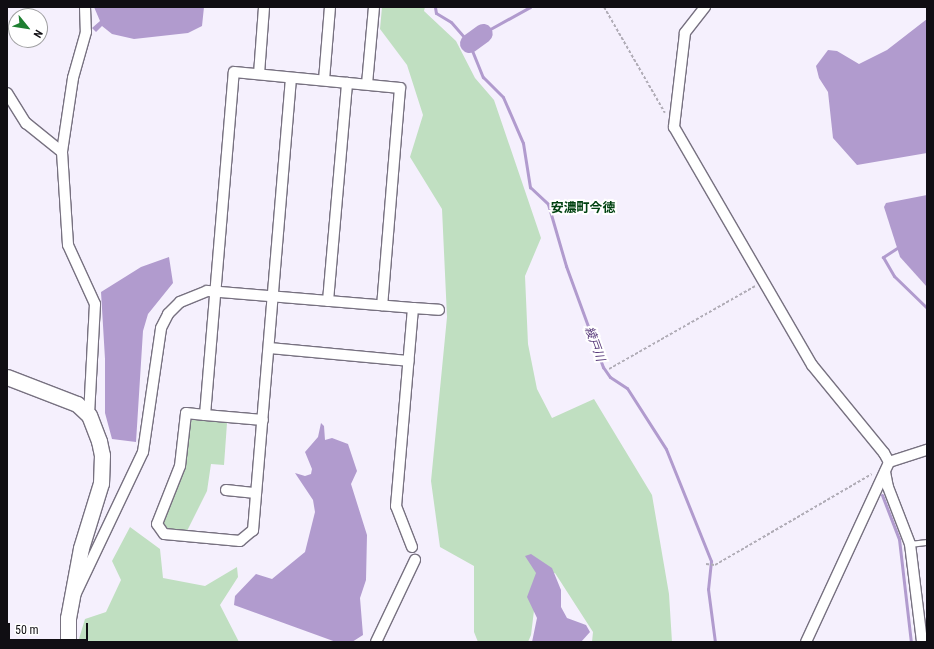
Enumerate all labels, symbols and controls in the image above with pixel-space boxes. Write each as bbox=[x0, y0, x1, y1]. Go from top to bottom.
north arrow bbox=[8, 8, 48, 48]
text: N bbox=[31, 28, 45, 40]
district label: 安濃町今徳 bbox=[551, 200, 615, 216]
water label: 綾戸川 bbox=[581, 325, 607, 363]
scale bar bbox=[10, 615, 90, 641]
text: 50 m bbox=[15, 623, 39, 637]

